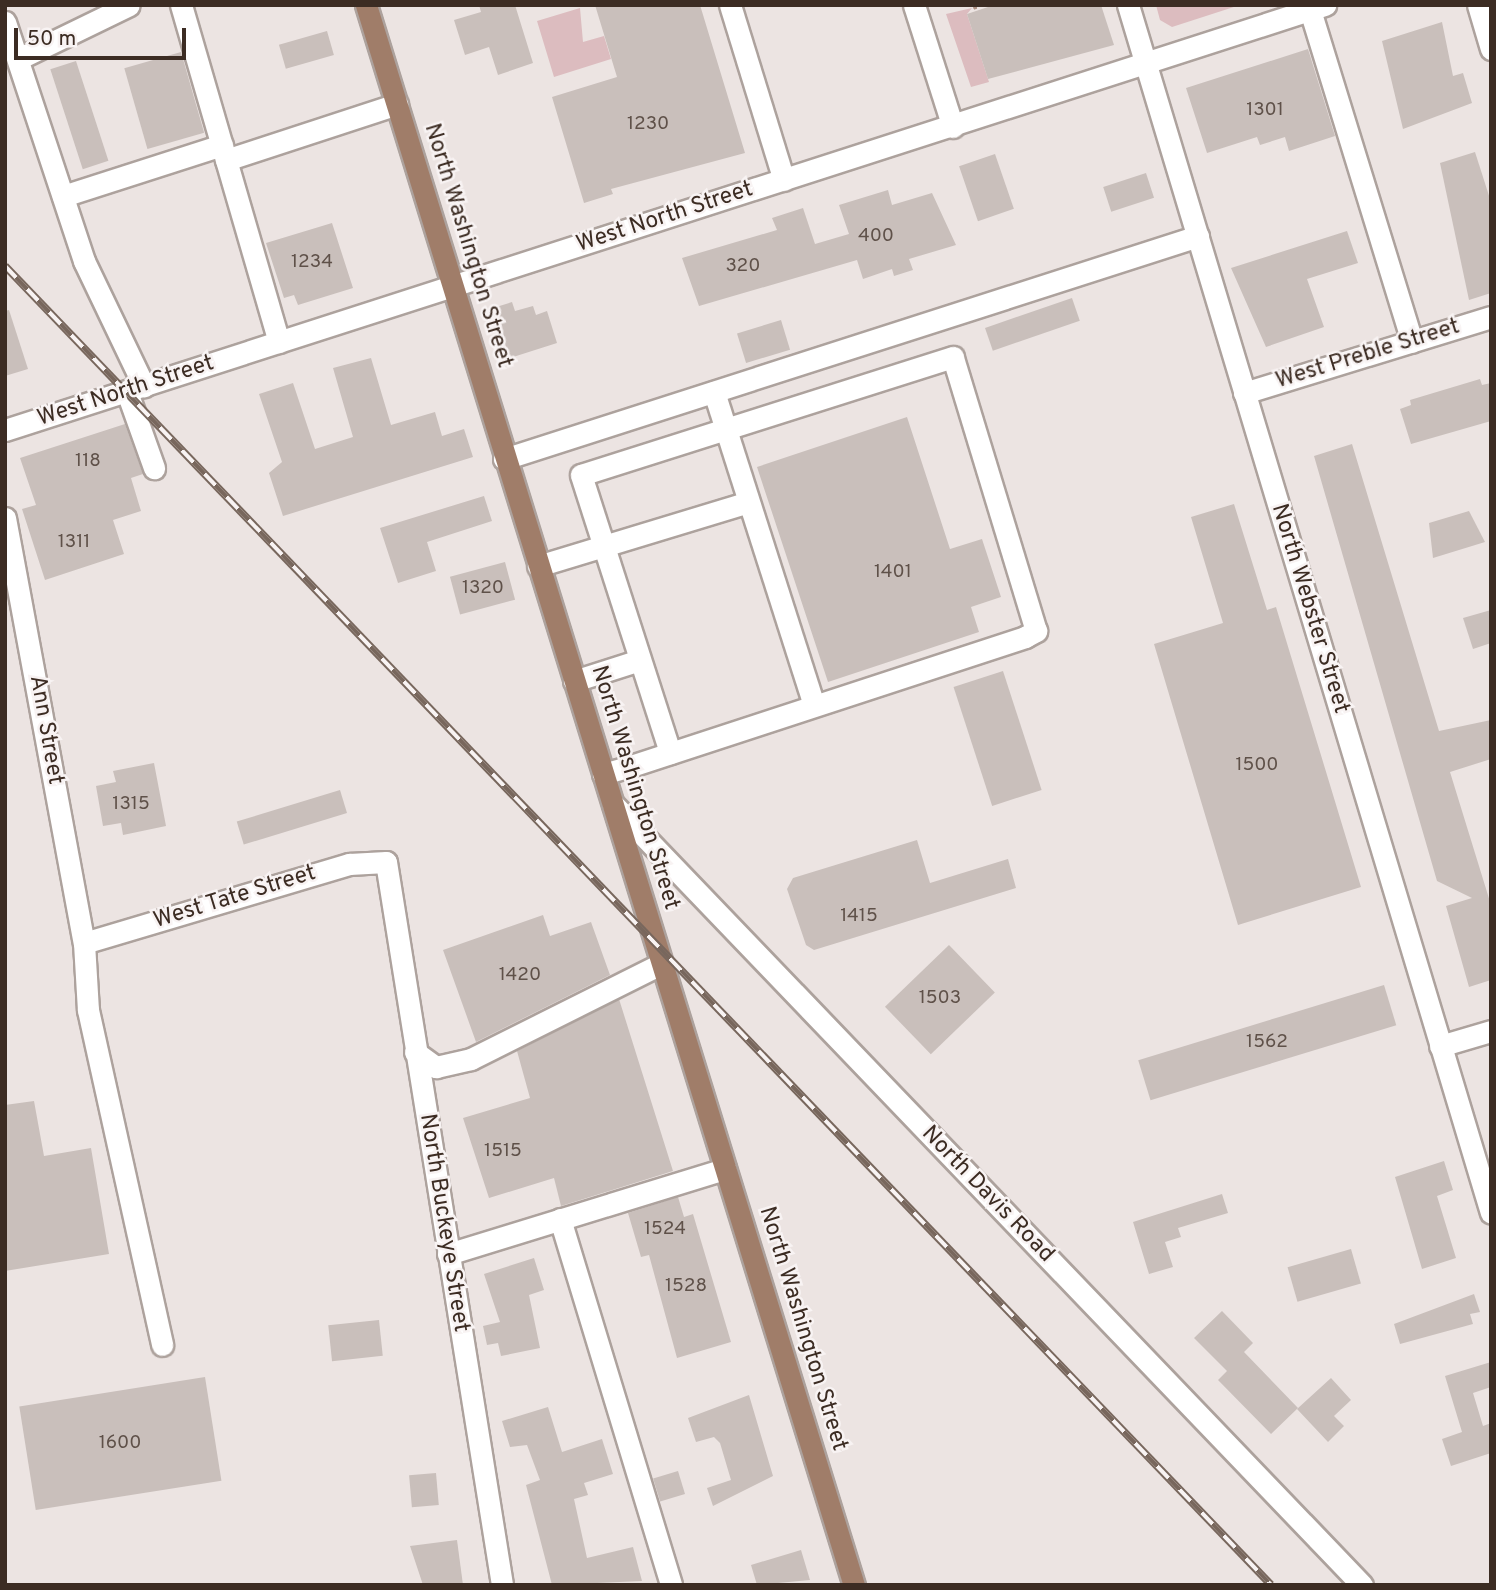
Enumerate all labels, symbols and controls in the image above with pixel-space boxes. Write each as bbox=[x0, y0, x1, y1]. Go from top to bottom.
scale bar bbox=[18, 14, 189, 58]
text: 50 m bbox=[27, 26, 76, 53]
house number: 1301 bbox=[1246, 100, 1284, 122]
house number: 1230 bbox=[627, 114, 669, 136]
street label: North Washington Street bbox=[417, 120, 517, 372]
street label: West North Street bbox=[573, 176, 757, 260]
house number: 400 bbox=[858, 226, 894, 248]
house number: 1234 bbox=[291, 252, 333, 274]
house number: 320 bbox=[726, 256, 760, 278]
street label: West Preble Street bbox=[1273, 314, 1463, 396]
street label: West North Street bbox=[34, 350, 218, 434]
house number: 118 bbox=[75, 451, 101, 473]
street label: North Webster Street bbox=[1264, 501, 1354, 717]
house number: 1311 bbox=[58, 532, 90, 554]
house number: 1401 bbox=[874, 562, 912, 584]
house number: 1320 bbox=[462, 578, 504, 600]
street label: North Washington Street bbox=[584, 662, 684, 914]
street label: Ann Street bbox=[22, 673, 68, 787]
house number: 1500 bbox=[1235, 755, 1279, 777]
house number: 1315 bbox=[112, 794, 150, 816]
street label: West Tate Street bbox=[150, 860, 320, 936]
house number: 1415 bbox=[840, 906, 878, 928]
house number: 1420 bbox=[499, 965, 541, 987]
house number: 1503 bbox=[919, 988, 961, 1010]
house number: 1562 bbox=[1246, 1032, 1288, 1054]
street label: North Buckeye Street bbox=[412, 1112, 474, 1334]
street label: North Davis Road bbox=[915, 1121, 1059, 1269]
house number: 1515 bbox=[484, 1141, 522, 1163]
street label: North Washington Street bbox=[752, 1203, 852, 1455]
house number: 1524 bbox=[644, 1219, 686, 1241]
house number: 1528 bbox=[665, 1276, 707, 1298]
house number: 1600 bbox=[99, 1433, 141, 1455]

